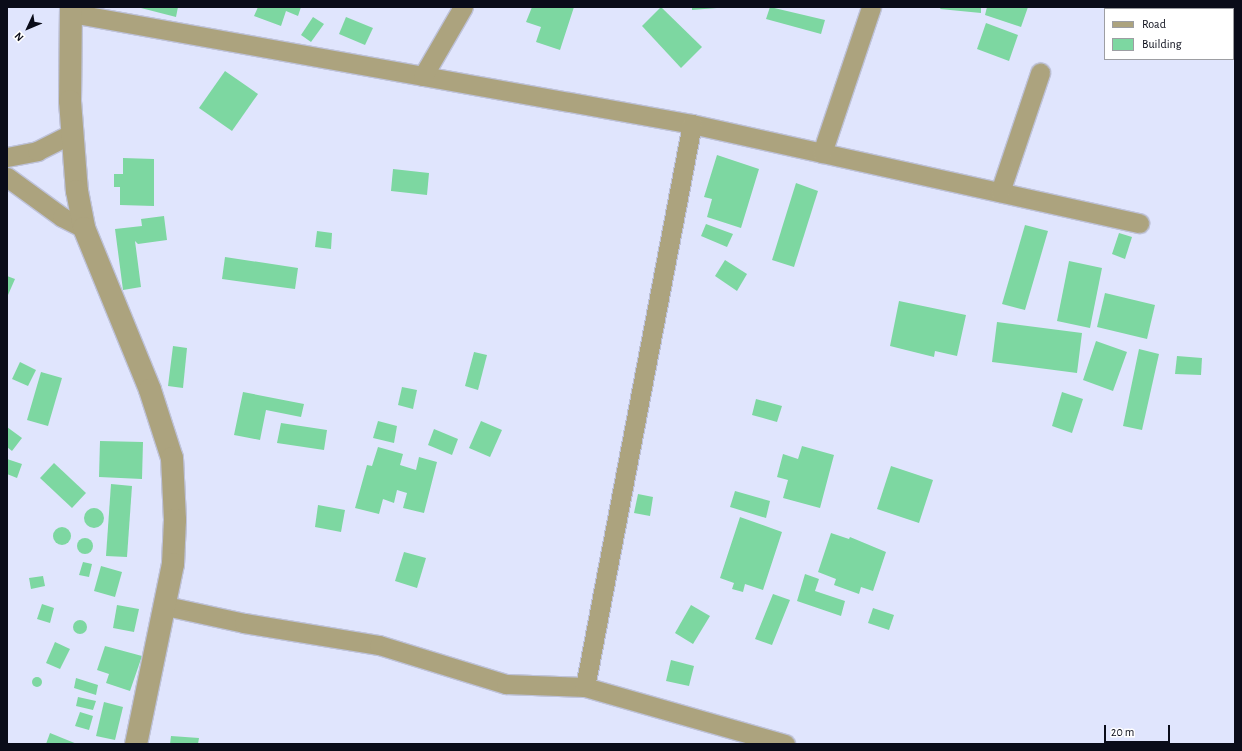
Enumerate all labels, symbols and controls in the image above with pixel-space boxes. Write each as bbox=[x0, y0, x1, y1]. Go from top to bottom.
north arrow bbox=[8, 8, 48, 48]
legend bbox=[1104, 8, 1234, 60]
text: Road bbox=[1142, 18, 1166, 30]
text: N bbox=[12, 30, 26, 43]
text: Building bbox=[1142, 38, 1182, 50]
scale bar bbox=[1106, 717, 1172, 743]
text: 20 m bbox=[1111, 726, 1134, 738]

